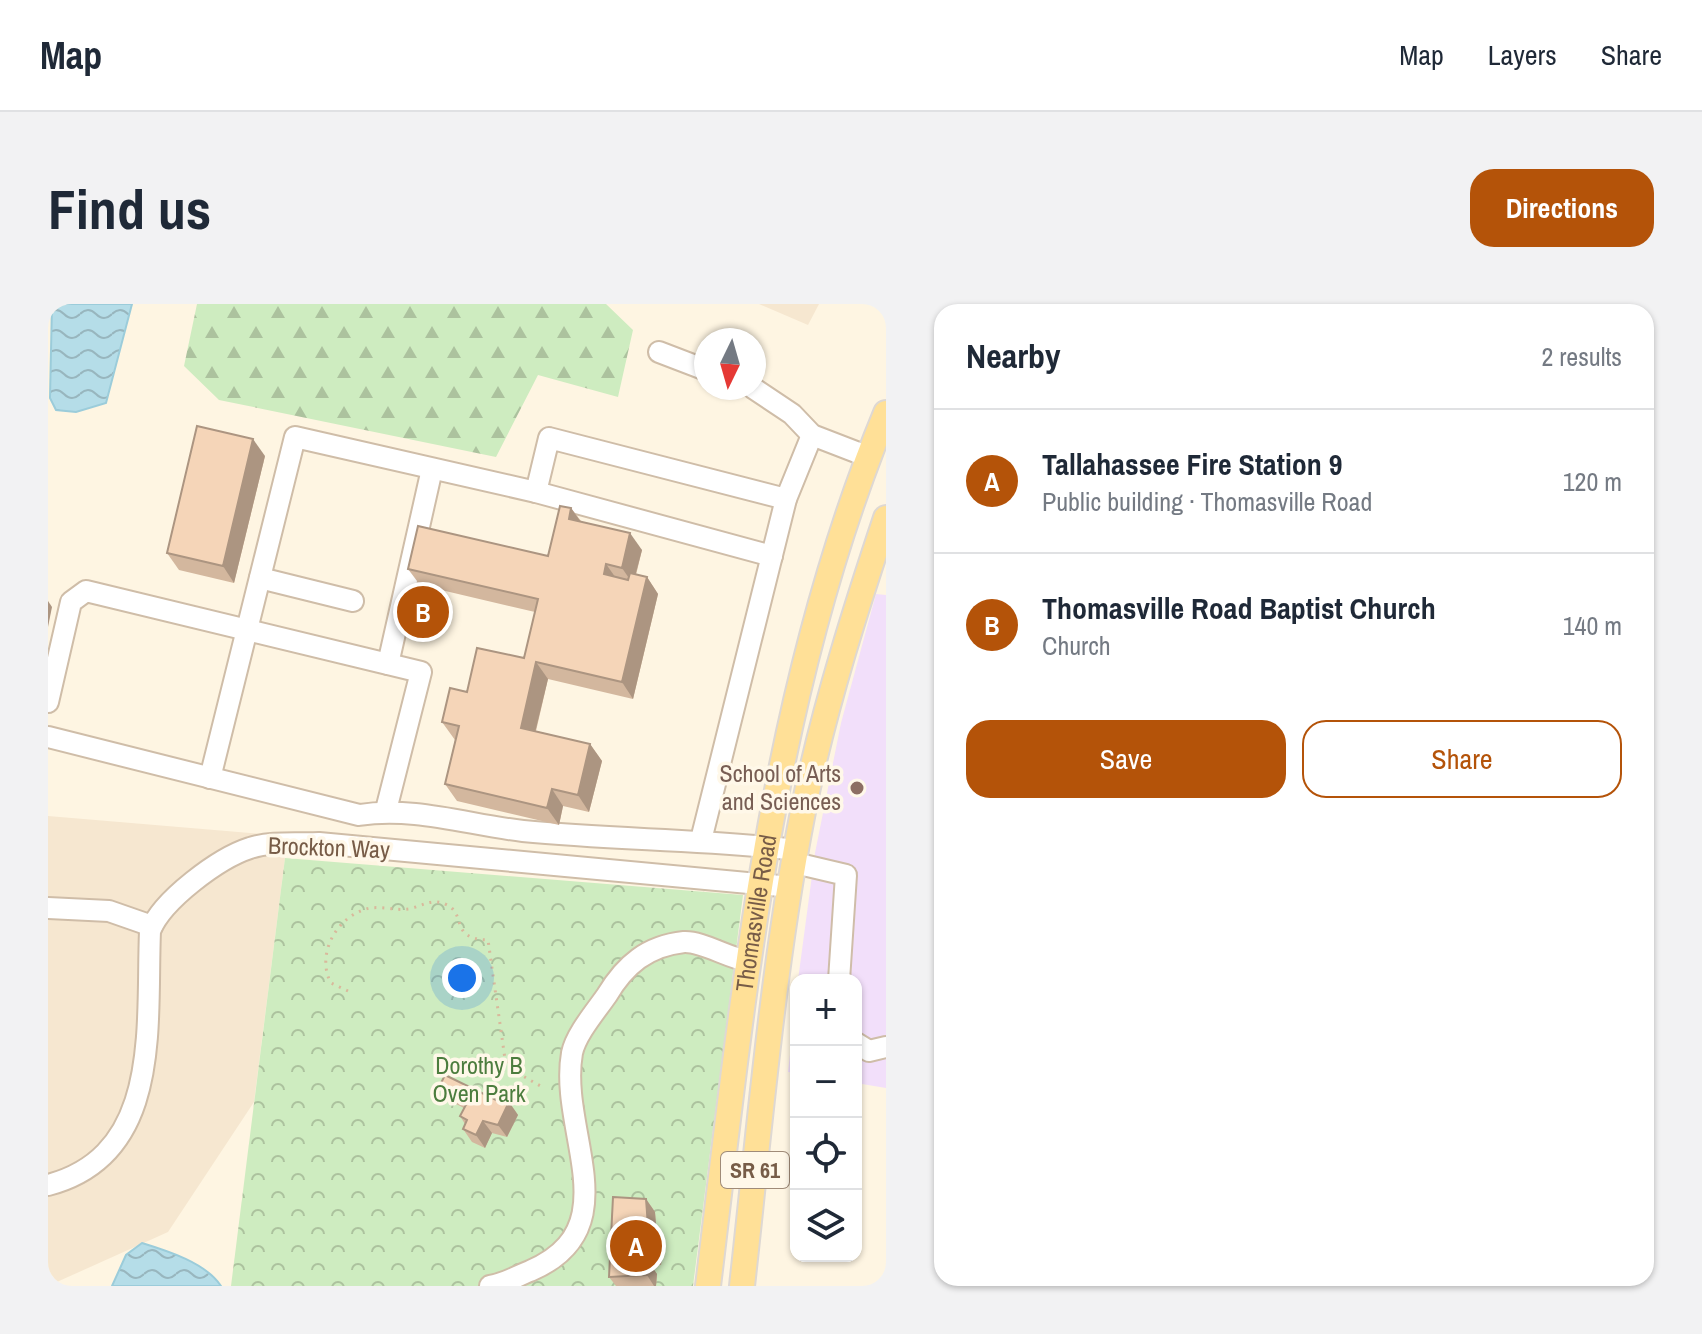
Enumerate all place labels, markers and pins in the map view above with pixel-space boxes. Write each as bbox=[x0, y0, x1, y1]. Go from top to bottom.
pin: B bbox=[397, 582, 449, 642]
place label: School of Arts and Sciences bbox=[720, 757, 841, 817]
marker: School of Arts and Sciences bbox=[848, 779, 866, 797]
pin: A bbox=[610, 1216, 662, 1276]

